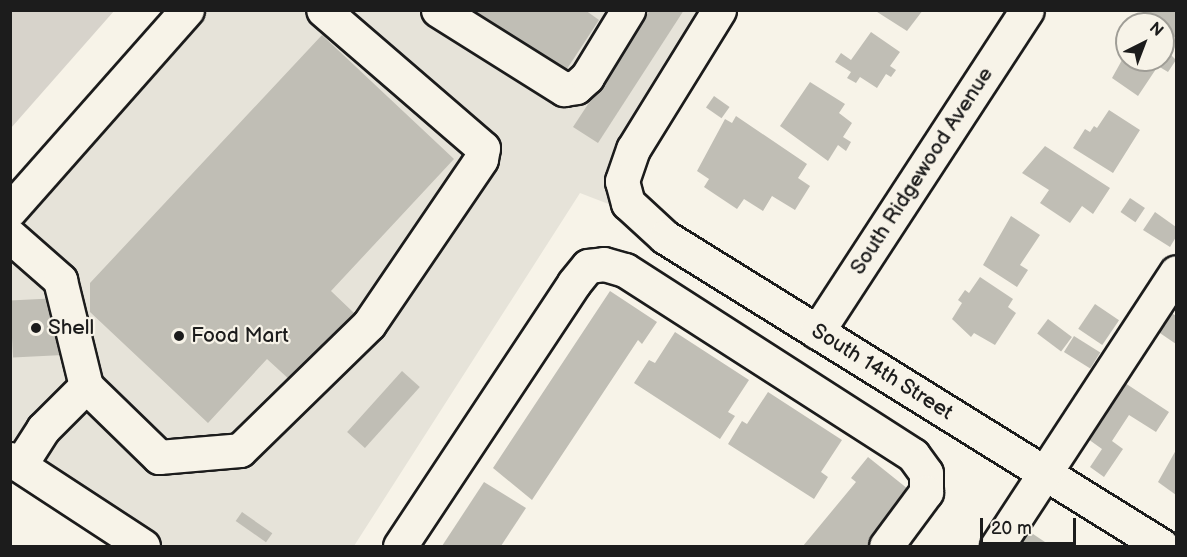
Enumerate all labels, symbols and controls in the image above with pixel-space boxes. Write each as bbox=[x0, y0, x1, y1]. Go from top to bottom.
north arrow bbox=[1115, 12, 1175, 72]
text: N bbox=[1145, 19, 1167, 41]
street label: South Ridgewood Avenue bbox=[845, 63, 999, 279]
place label: Shell bbox=[48, 315, 94, 341]
street label: South 14th Street bbox=[807, 318, 957, 426]
marker: Shell bbox=[29, 321, 43, 335]
place label: Food Mart bbox=[191, 323, 289, 349]
marker: Food Mart bbox=[172, 329, 186, 343]
scale bar bbox=[983, 506, 1079, 544]
text: 20 m bbox=[991, 518, 1032, 539]

